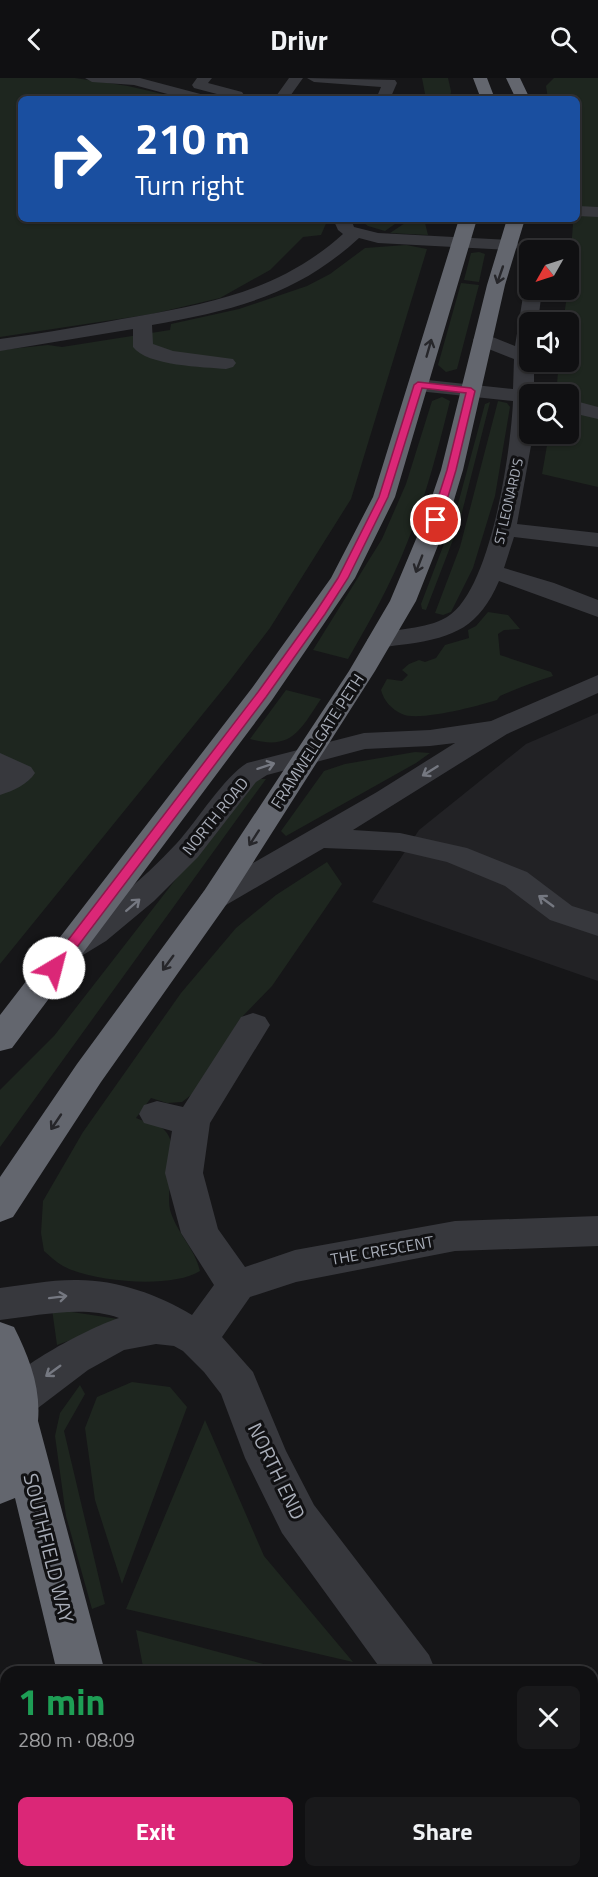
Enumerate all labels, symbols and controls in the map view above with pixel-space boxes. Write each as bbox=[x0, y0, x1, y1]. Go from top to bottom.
text: Drivr bbox=[270, 19, 328, 60]
icon: back bbox=[18, 23, 51, 56]
icon: search bbox=[547, 23, 580, 56]
text: 210 m bbox=[135, 106, 250, 170]
icon: right bbox=[36, 120, 114, 198]
text: Turn right bbox=[135, 164, 244, 205]
north arrow bbox=[519, 240, 579, 300]
map controls bbox=[519, 240, 579, 444]
one-way arrow bbox=[493, 265, 504, 284]
button: sound bbox=[519, 312, 579, 372]
one-way arrow bbox=[424, 339, 435, 358]
button: search bbox=[519, 384, 579, 444]
street label: ST LEONARD'S bbox=[488, 456, 528, 546]
pin bbox=[410, 494, 461, 545]
icon: arrive bbox=[419, 503, 452, 536]
one-way arrow bbox=[413, 554, 424, 573]
street label: FRAMWELLGATE PETH bbox=[264, 669, 370, 813]
one-way arrow bbox=[256, 760, 275, 771]
one-way arrow bbox=[422, 765, 439, 777]
street label: NORTH ROAD bbox=[176, 772, 254, 860]
one-way arrow bbox=[248, 830, 260, 846]
one-way arrow bbox=[538, 895, 554, 907]
one-way arrow bbox=[125, 898, 140, 912]
position arrow bbox=[22, 936, 86, 1000]
one-way arrow bbox=[162, 954, 174, 970]
one-way arrow bbox=[50, 1113, 62, 1130]
street label: THE CRESCENT bbox=[329, 1229, 436, 1271]
one-way arrow bbox=[48, 1292, 68, 1303]
one-way arrow bbox=[45, 1365, 61, 1378]
street label: NORTH END bbox=[240, 1417, 314, 1525]
street label: SOUTHFIELD WAY bbox=[15, 1470, 83, 1626]
text: 1 min bbox=[18, 1674, 105, 1729]
button: close bbox=[517, 1686, 580, 1749]
text: 280 m · 08:09 bbox=[18, 1724, 135, 1755]
button: Exit bbox=[18, 1797, 293, 1866]
button: Share bbox=[305, 1797, 580, 1866]

